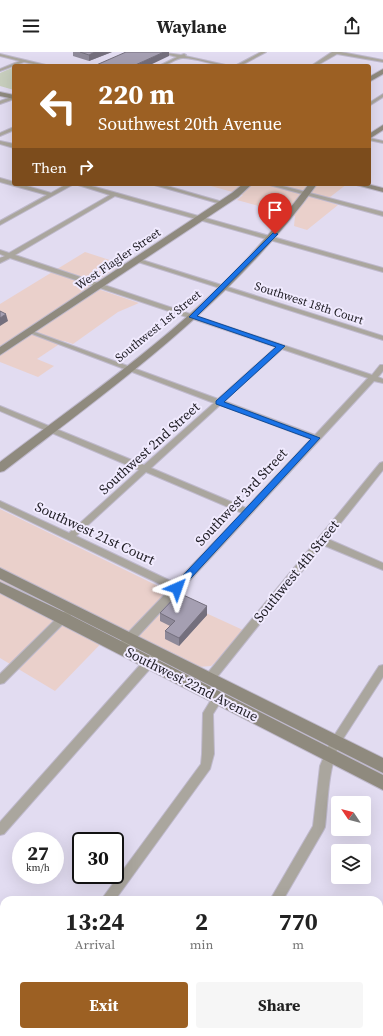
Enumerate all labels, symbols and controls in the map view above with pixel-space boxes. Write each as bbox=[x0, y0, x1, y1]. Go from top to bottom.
text: Waylane bbox=[156, 14, 227, 39]
icon: menu bbox=[20, 15, 42, 37]
icon: share bbox=[341, 15, 363, 37]
text: 220 m bbox=[98, 75, 175, 113]
icon: left bbox=[32, 80, 84, 132]
text: Southwest 20th Avenue bbox=[98, 111, 282, 136]
icon: right bbox=[75, 156, 97, 178]
text: Then bbox=[32, 157, 67, 178]
pin bbox=[258, 193, 292, 234]
icon: arrive bbox=[264, 199, 286, 221]
street label: West Flagler Street bbox=[72, 224, 164, 294]
street label: Southwest 18th Court bbox=[253, 278, 366, 328]
street label: Southwest 1st Street bbox=[112, 286, 204, 366]
street label: Southwest 2nd Street bbox=[94, 397, 204, 499]
street label: Southwest 3rd Street bbox=[190, 443, 292, 550]
street label: Southwest 21st Court bbox=[32, 496, 159, 570]
street label: Southwest 4th Street bbox=[248, 515, 344, 626]
position arrow bbox=[156, 567, 198, 609]
street label: Southwest 22nd Avenue bbox=[122, 642, 262, 726]
north arrow bbox=[331, 796, 371, 836]
map controls bbox=[331, 796, 371, 884]
speed limit sign: 30 bbox=[72, 832, 124, 884]
text: 27 bbox=[27, 839, 49, 867]
button: layers bbox=[331, 844, 371, 884]
text: km/h bbox=[26, 861, 50, 874]
text: 13:24 bbox=[65, 905, 125, 938]
text: 2 bbox=[195, 905, 208, 938]
text: 770 bbox=[279, 905, 318, 938]
text: Arrival bbox=[75, 936, 115, 953]
text: min bbox=[190, 936, 213, 953]
text: m bbox=[292, 936, 304, 953]
button: Exit bbox=[20, 982, 188, 1028]
button: Share bbox=[196, 982, 363, 1028]

